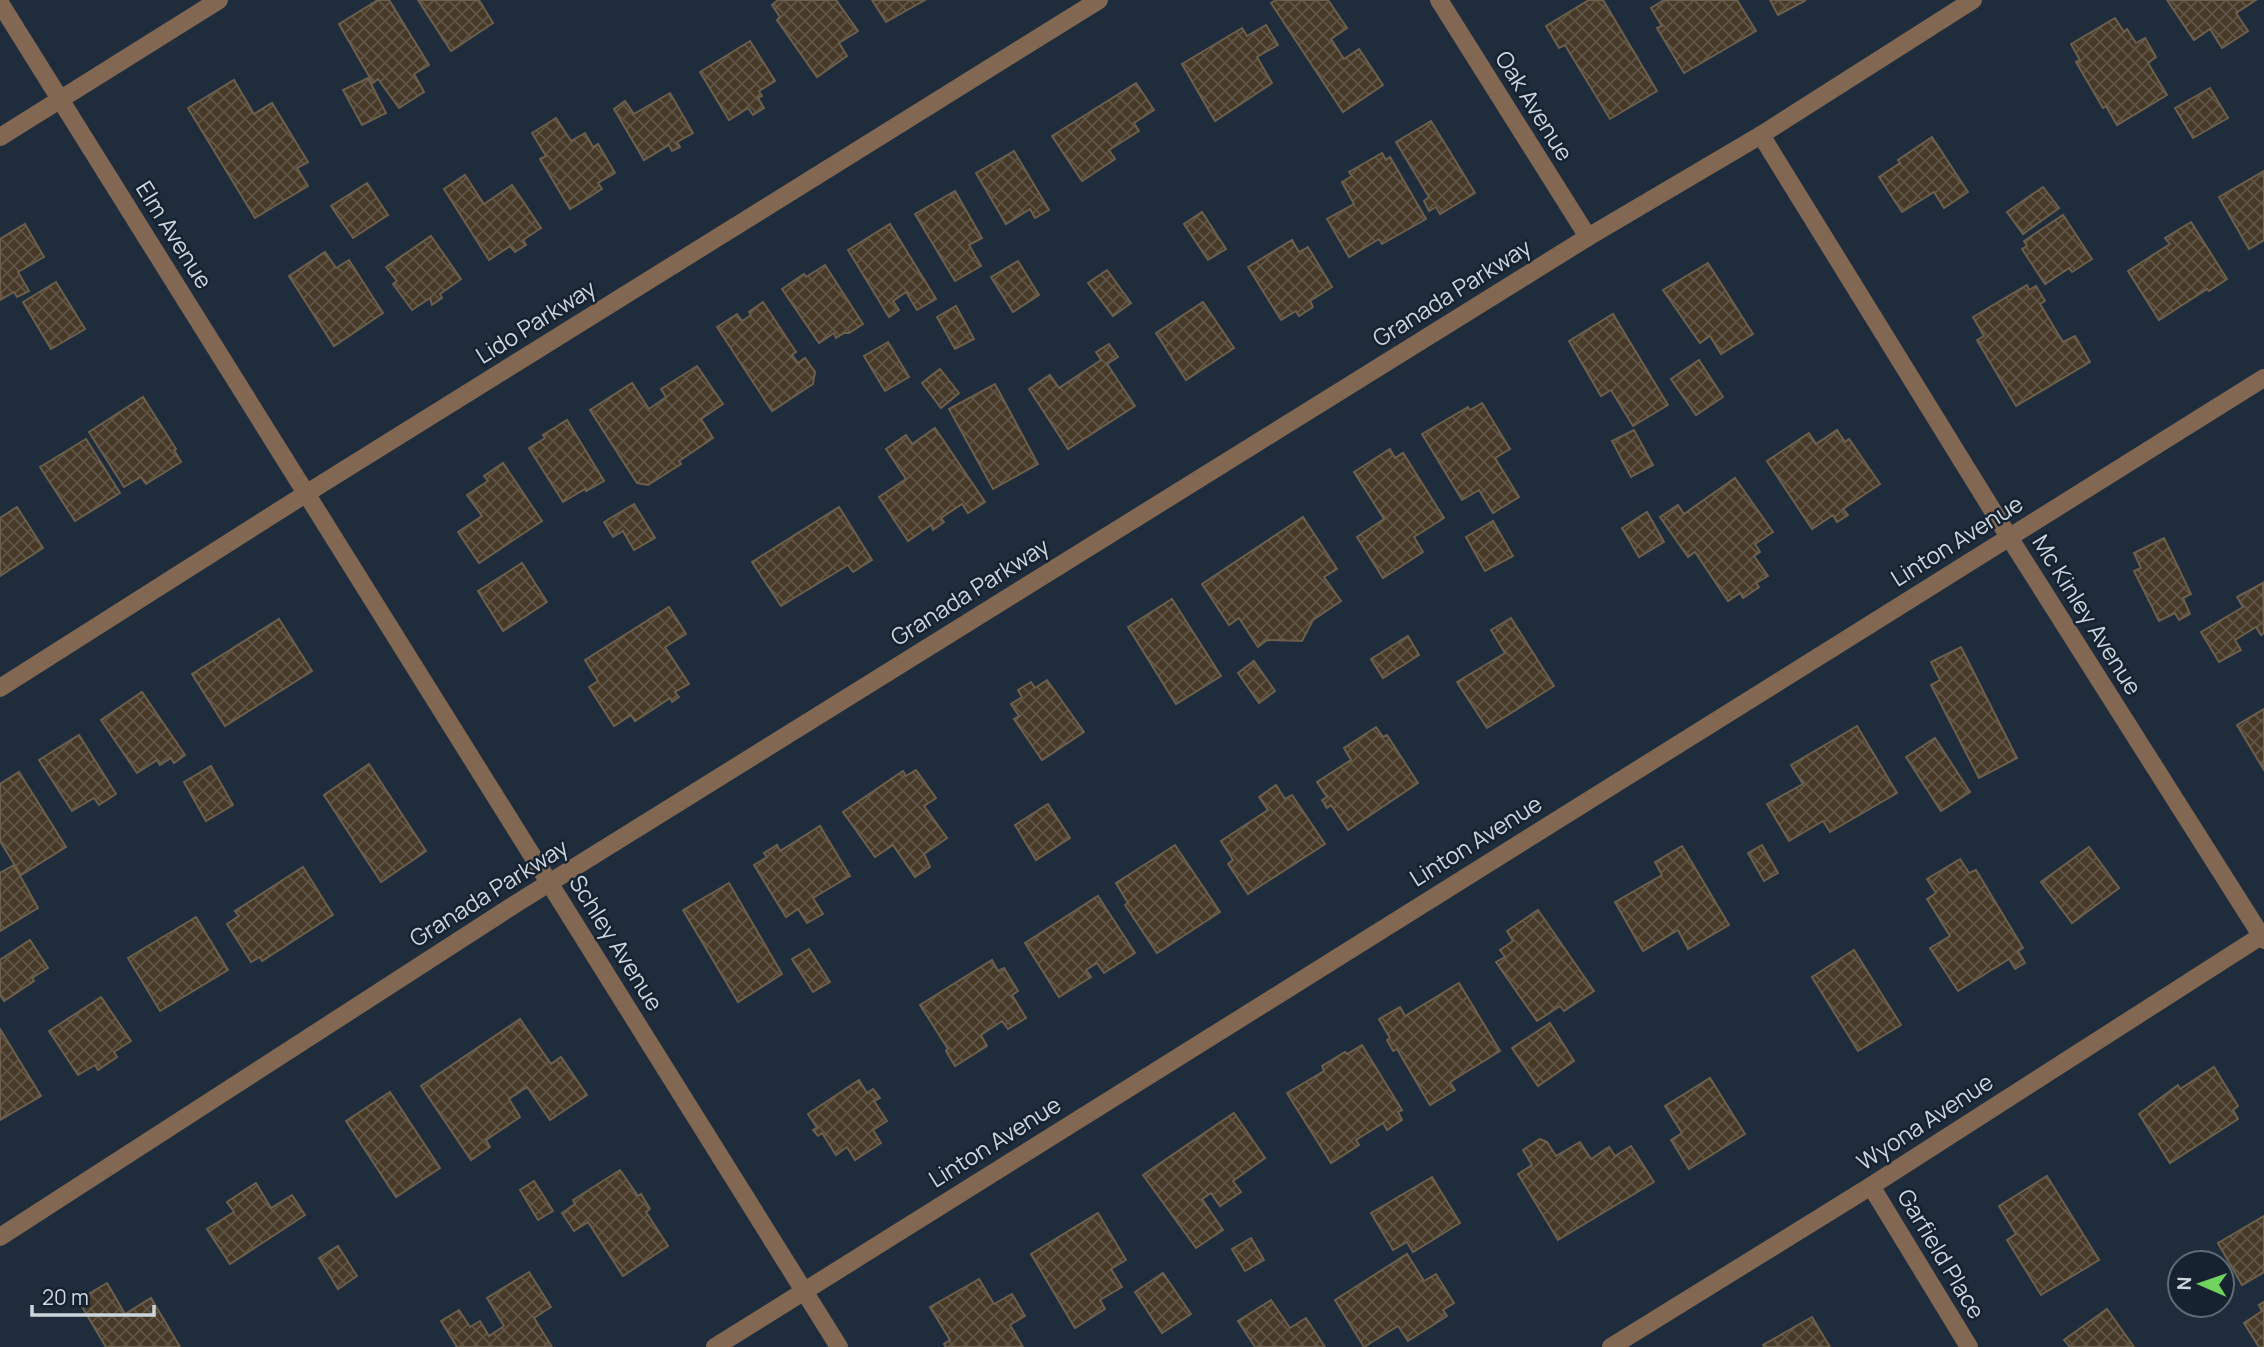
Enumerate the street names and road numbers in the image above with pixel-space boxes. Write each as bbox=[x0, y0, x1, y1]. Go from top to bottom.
street label: Oak Avenue bbox=[1488, 44, 1581, 167]
street label: Elm Avenue bbox=[129, 175, 221, 294]
street label: Granada Parkway bbox=[1366, 231, 1537, 354]
street label: Lido Parkway bbox=[469, 272, 602, 371]
street label: Linton Avenue bbox=[1884, 487, 2029, 594]
street label: Mc Kinley Avenue bbox=[2026, 528, 2150, 701]
street label: Granada Parkway bbox=[884, 530, 1055, 653]
street label: Linton Avenue bbox=[1403, 787, 1548, 894]
street label: Granada Parkway bbox=[403, 831, 574, 954]
street label: Schley Avenue bbox=[562, 868, 671, 1017]
street label: Wyona Avenue bbox=[1850, 1065, 1999, 1177]
street label: Linton Avenue bbox=[922, 1088, 1067, 1195]
street label: Garfield Place bbox=[1891, 1183, 1993, 1324]

